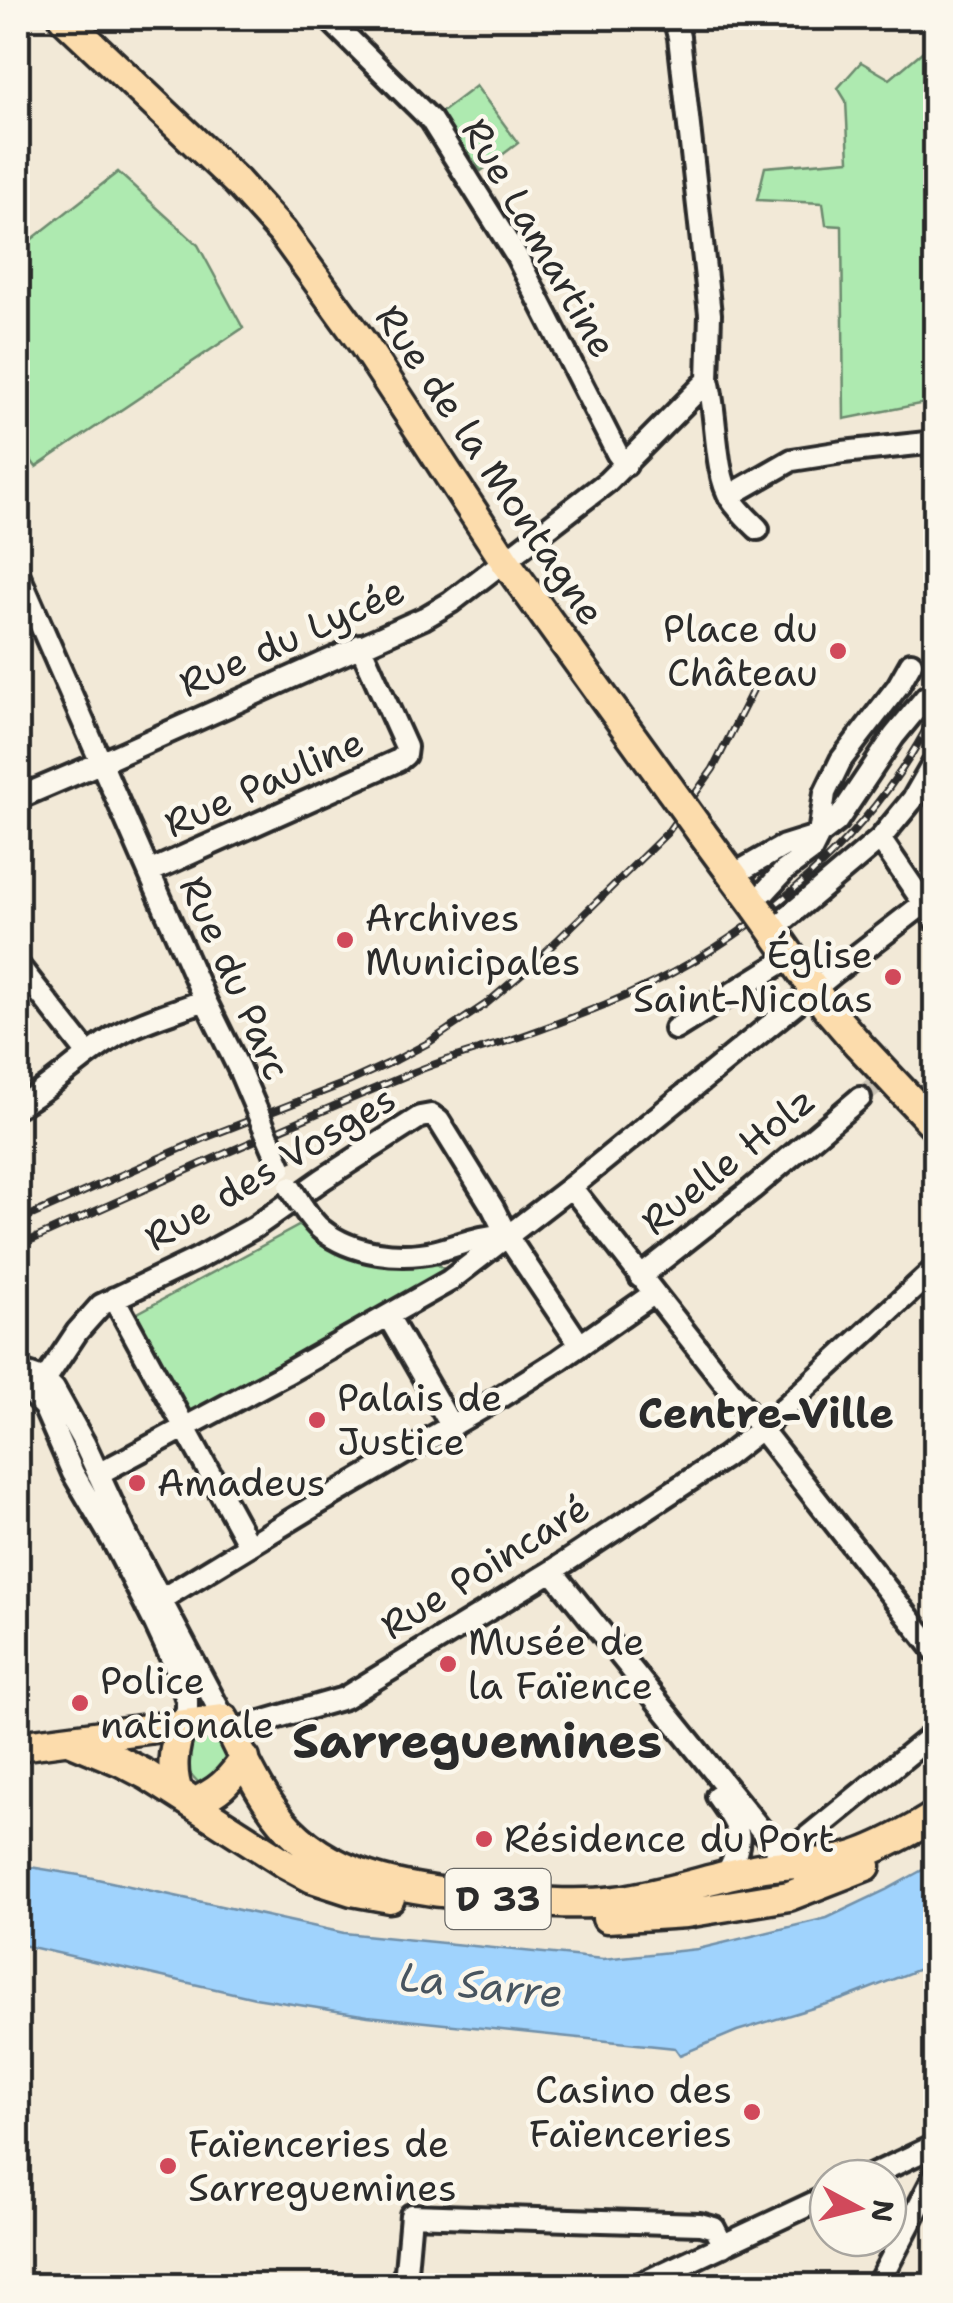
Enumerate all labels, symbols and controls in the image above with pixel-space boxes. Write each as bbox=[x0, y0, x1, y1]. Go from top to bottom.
street label: Rue Lamartine bbox=[450, 109, 629, 367]
street label: Rue de la Montagne bbox=[364, 294, 617, 635]
street label: Rue du Lycée bbox=[171, 564, 413, 709]
place label: Place du Château bbox=[663, 603, 818, 698]
marker: Place du Château bbox=[827, 640, 849, 662]
street label: Rue Pauline bbox=[156, 716, 371, 849]
street label: Rue du Parc bbox=[168, 868, 303, 1088]
place label: Archives Municipales bbox=[365, 892, 581, 987]
marker: Archives Municipales bbox=[334, 929, 356, 951]
place label: Église Saint-Nicolas bbox=[633, 929, 873, 1024]
marker: Église Saint-Nicolas bbox=[882, 966, 904, 988]
street label: Rue des Vosges bbox=[135, 1073, 405, 1263]
street label: Ruelle Holz bbox=[630, 1075, 825, 1246]
place label: Palais de Justice bbox=[337, 1372, 502, 1467]
district label: Centre-Ville bbox=[638, 1385, 894, 1441]
marker: Palais de Justice bbox=[306, 1409, 328, 1431]
place label: Amadeus bbox=[157, 1457, 325, 1508]
marker: Amadeus bbox=[126, 1472, 148, 1494]
street label: Rue Poincaré bbox=[371, 1482, 599, 1651]
place label: Musée de la Faïence bbox=[468, 1616, 653, 1711]
marker: Musée de la Faïence bbox=[437, 1653, 459, 1675]
place label: Police nationale bbox=[100, 1655, 275, 1750]
marker: Police nationale bbox=[69, 1692, 91, 1714]
district label: Sarreguemines bbox=[292, 1709, 662, 1773]
place label: Résidence du Port bbox=[504, 1813, 835, 1864]
marker: Résidence du Port bbox=[473, 1828, 495, 1850]
road number: D 33 bbox=[446, 1869, 550, 1929]
water label: La Sarre bbox=[397, 1950, 565, 2020]
place label: Casino des Faïenceries bbox=[529, 2064, 732, 2159]
marker: Casino des Faïenceries bbox=[741, 2101, 763, 2123]
place label: Faïenceries de Sarreguemines bbox=[188, 2118, 457, 2213]
marker: Faïenceries de Sarreguemines bbox=[157, 2155, 179, 2177]
north arrow bbox=[808, 2158, 908, 2258]
text: N bbox=[863, 2198, 903, 2224]

